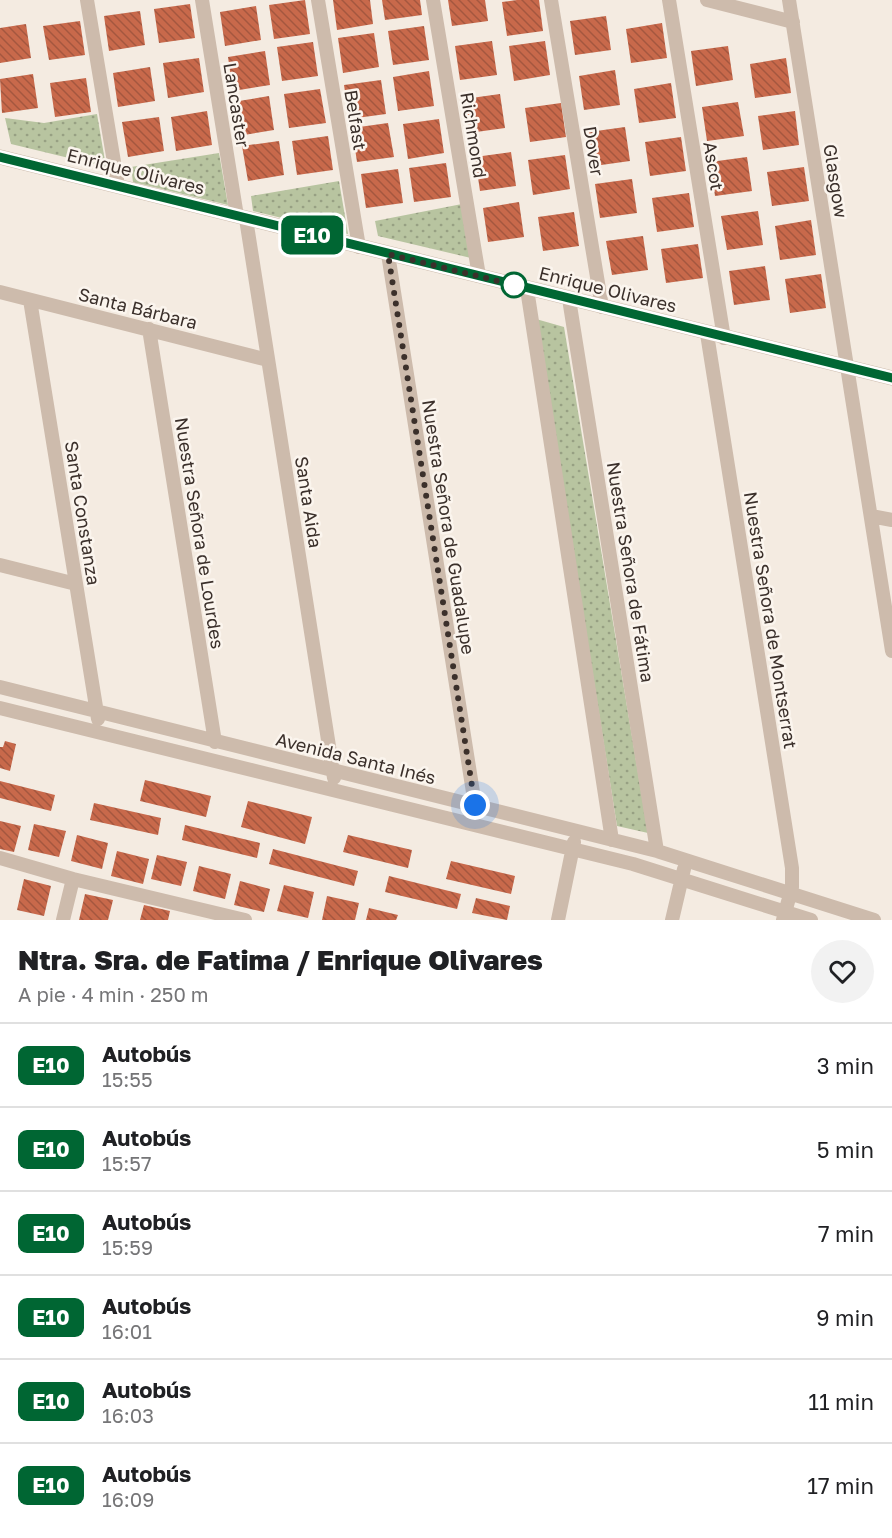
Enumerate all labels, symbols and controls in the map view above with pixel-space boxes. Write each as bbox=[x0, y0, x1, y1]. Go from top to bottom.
street label: Lancaster bbox=[219, 61, 255, 149]
street label: Belfast bbox=[340, 88, 372, 152]
street label: Richmond bbox=[456, 90, 492, 180]
street label: Dover bbox=[579, 124, 609, 178]
street label: Ascot bbox=[699, 140, 729, 192]
street label: Enrique Olivares bbox=[65, 143, 207, 199]
street label: Glasgow bbox=[819, 143, 853, 220]
line badge: E10 bbox=[278, 216, 346, 254]
text: E10 bbox=[293, 222, 331, 248]
street label: Enrique Olivares bbox=[537, 261, 679, 317]
unlabelled marker bbox=[501, 272, 527, 298]
street label: Santa Bárbara bbox=[76, 283, 200, 333]
street label: Nuestra Señora de Guadalupe bbox=[418, 398, 480, 656]
street label: Nuestra Señora de Lourdes bbox=[171, 416, 229, 650]
street label: Santa Constanza bbox=[61, 439, 105, 587]
street label: Santa Aida bbox=[291, 455, 327, 549]
street label: Nuestra Señora de Fátima bbox=[603, 460, 659, 684]
street label: Nuestra Señora de Montserrat bbox=[740, 490, 802, 750]
street label: Avenida Santa Inés bbox=[274, 727, 438, 789]
your location bbox=[460, 790, 490, 820]
button: heart bbox=[811, 940, 874, 1003]
text: Ntra. Sra. de Fatima / Enrique Olivares bbox=[18, 943, 543, 976]
text: A pie · 4 min · 250 m bbox=[18, 982, 209, 1006]
text: Autobús bbox=[102, 1040, 191, 1067]
text: E10 bbox=[32, 1052, 70, 1078]
text: 3 min bbox=[817, 1052, 874, 1079]
text: 15:55 bbox=[102, 1067, 153, 1091]
text: Autobús bbox=[102, 1124, 191, 1151]
text: E10 bbox=[32, 1136, 70, 1162]
text: 5 min bbox=[817, 1136, 874, 1163]
text: 15:57 bbox=[102, 1151, 152, 1175]
text: Autobús bbox=[102, 1208, 191, 1235]
text: E10 bbox=[32, 1220, 70, 1246]
text: 7 min bbox=[818, 1220, 874, 1247]
text: 15:59 bbox=[102, 1235, 153, 1259]
text: Autobús bbox=[102, 1292, 191, 1319]
text: E10 bbox=[32, 1304, 70, 1330]
text: 9 min bbox=[816, 1304, 874, 1331]
text: 16:01 bbox=[102, 1319, 152, 1343]
text: Autobús bbox=[102, 1376, 191, 1403]
text: E10 bbox=[32, 1388, 70, 1414]
text: 11 min bbox=[808, 1388, 874, 1415]
text: 16:03 bbox=[102, 1403, 154, 1427]
text: Autobús bbox=[102, 1460, 191, 1487]
text: E10 bbox=[32, 1472, 70, 1498]
text: 17 min bbox=[807, 1472, 874, 1499]
text: 16:09 bbox=[102, 1487, 154, 1511]

